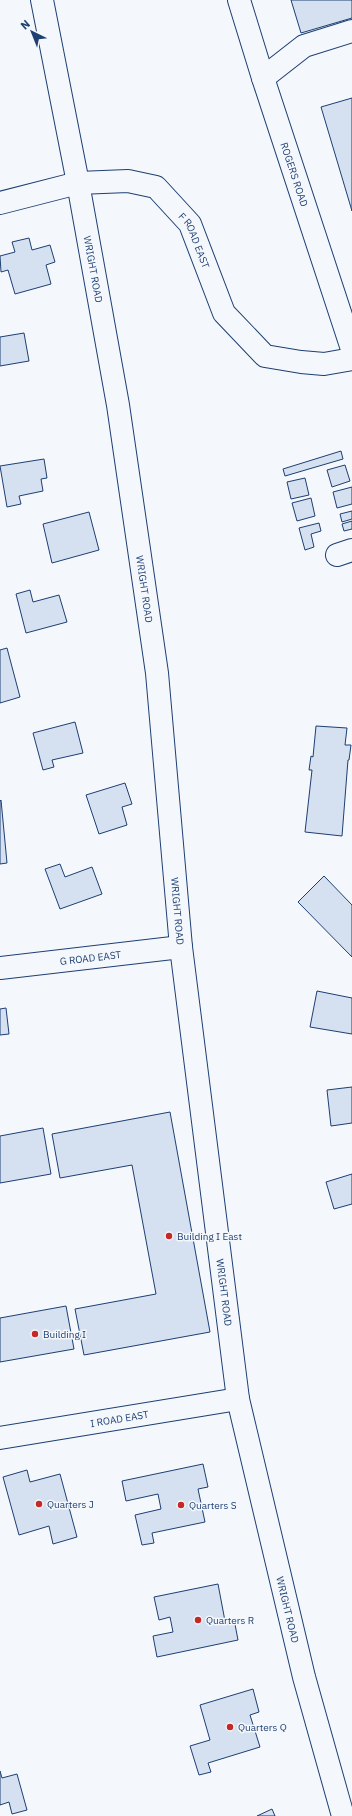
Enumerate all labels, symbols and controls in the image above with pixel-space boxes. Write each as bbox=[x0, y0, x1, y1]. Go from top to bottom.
north arrow bbox=[12, 12, 52, 52]
text: N bbox=[17, 17, 33, 33]
street label: ROGERS ROAD bbox=[278, 141, 311, 209]
street label: F ROAD EAST bbox=[176, 210, 212, 270]
street label: WRIGHT ROAD bbox=[81, 235, 105, 304]
street label: WRIGHT ROAD bbox=[133, 555, 156, 624]
street label: WRIGHT ROAD bbox=[168, 877, 187, 946]
street label: G ROAD EAST bbox=[59, 948, 122, 968]
place label: Building I East bbox=[177, 1230, 242, 1243]
marker: Building I East bbox=[164, 1231, 174, 1241]
street label: WRIGHT ROAD bbox=[213, 1258, 235, 1327]
place label: Building I bbox=[43, 1328, 86, 1341]
marker: Building I bbox=[30, 1329, 40, 1339]
street label: I ROAD EAST bbox=[89, 1408, 150, 1430]
place label: Quarters J bbox=[47, 1498, 94, 1511]
marker: Quarters J bbox=[34, 1499, 44, 1509]
place label: Quarters S bbox=[189, 1499, 237, 1512]
marker: Quarters S bbox=[176, 1500, 186, 1510]
street label: WRIGHT ROAD bbox=[273, 1575, 302, 1645]
place label: Quarters R bbox=[206, 1614, 254, 1627]
marker: Quarters R bbox=[193, 1615, 203, 1625]
place label: Quarters Q bbox=[238, 1721, 287, 1734]
marker: Quarters Q bbox=[225, 1722, 235, 1732]

